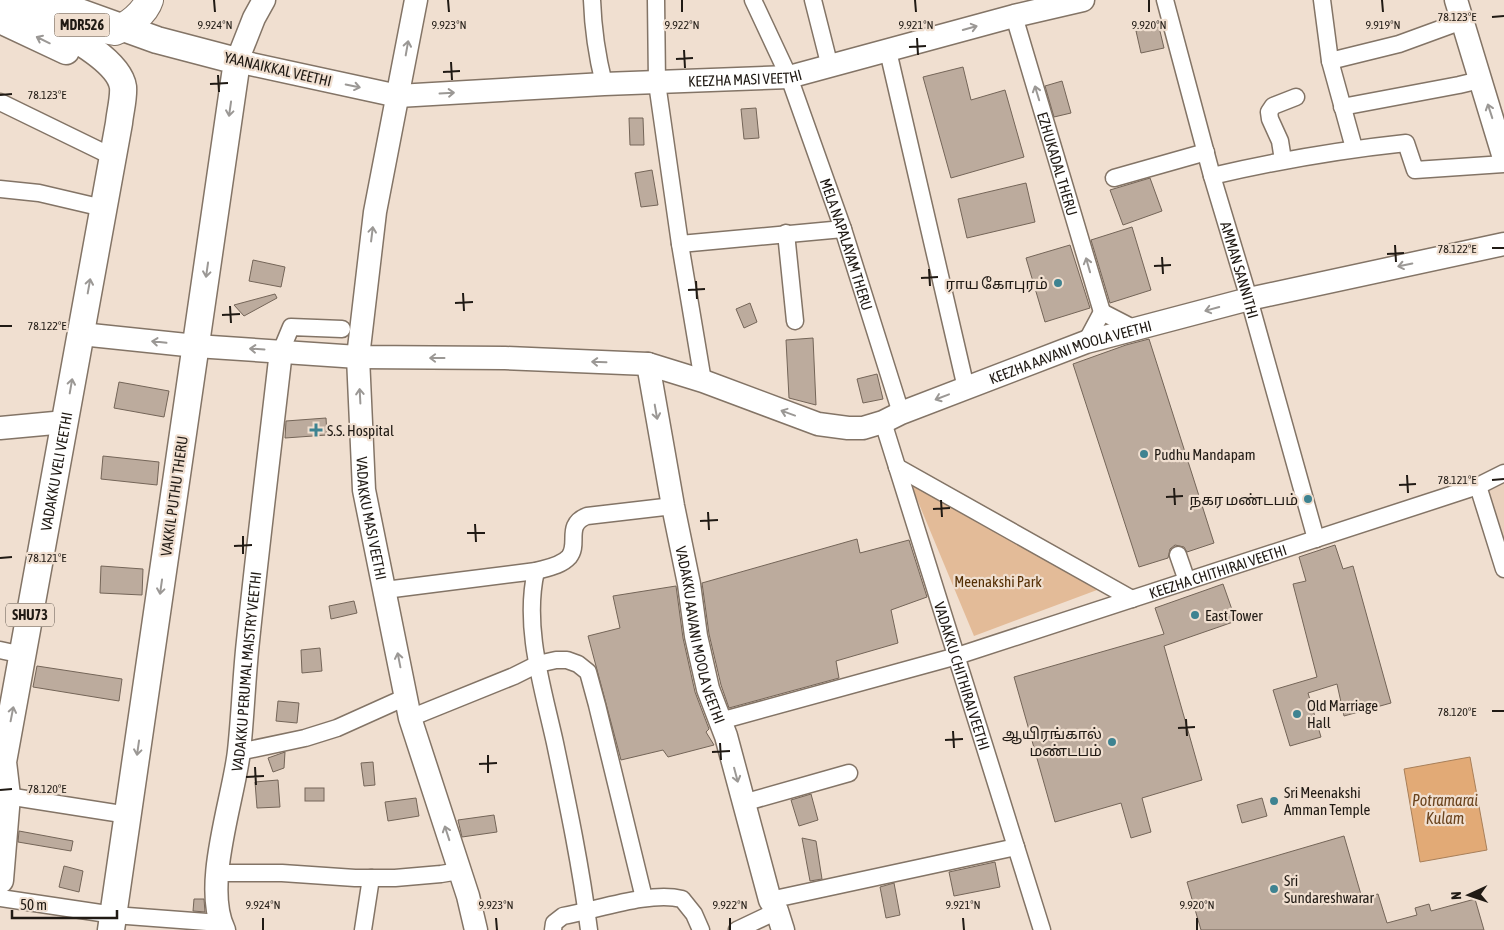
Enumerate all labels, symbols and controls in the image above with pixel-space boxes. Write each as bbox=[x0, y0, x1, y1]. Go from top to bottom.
text: 78.123°E bbox=[1438, 10, 1476, 24]
road number: MDR526 bbox=[54, 14, 110, 36]
text: 9.924°N bbox=[197, 18, 233, 32]
text: 9.923°N bbox=[431, 18, 467, 32]
text: 9.922°N bbox=[664, 18, 700, 32]
text: 9.921°N bbox=[898, 18, 934, 32]
text: 9.920°N bbox=[1131, 18, 1167, 32]
text: 9.919°N bbox=[1365, 18, 1401, 32]
one-way arrow bbox=[962, 22, 978, 32]
one-way arrow bbox=[36, 35, 51, 45]
one-way arrow bbox=[403, 41, 413, 57]
street label: YAANAIKKAL VEETHI bbox=[223, 48, 333, 90]
street label: KEEZHA MASI VEETHI bbox=[688, 65, 804, 89]
one-way arrow bbox=[345, 82, 361, 91]
one-way arrow bbox=[1031, 85, 1041, 101]
text: 78.123°E bbox=[28, 88, 66, 102]
one-way arrow bbox=[439, 89, 455, 98]
one-way arrow bbox=[225, 101, 235, 117]
one-way arrow bbox=[1484, 104, 1494, 120]
street label: EZHUKADAL THERU bbox=[1034, 110, 1081, 217]
street label: MELA NAPALAYAM THERU bbox=[817, 176, 877, 312]
street label: AMMAN SANNITHI bbox=[1218, 219, 1262, 320]
one-way arrow bbox=[367, 227, 377, 243]
text: 78.122°E bbox=[1438, 242, 1476, 256]
one-way arrow bbox=[1082, 258, 1092, 274]
one-way arrow bbox=[1398, 261, 1414, 270]
one-way arrow bbox=[202, 262, 212, 278]
place label: ராய கோபுரம் bbox=[945, 275, 1048, 293]
marker: ராய கோபுரம் bbox=[1052, 277, 1064, 289]
one-way arrow bbox=[85, 279, 95, 295]
one-way arrow bbox=[1205, 305, 1221, 314]
street label: KEEZHA AAVANI MOOLA VEETHI bbox=[987, 317, 1153, 387]
text: 78.122°E bbox=[28, 319, 66, 333]
one-way arrow bbox=[152, 337, 168, 347]
one-way arrow bbox=[249, 345, 265, 354]
one-way arrow bbox=[429, 353, 445, 363]
one-way arrow bbox=[591, 357, 608, 367]
one-way arrow bbox=[67, 378, 77, 394]
one-way arrow bbox=[355, 388, 365, 404]
one-way arrow bbox=[935, 393, 950, 402]
one-way arrow bbox=[652, 403, 662, 419]
one-way arrow bbox=[780, 408, 796, 417]
street label: VADAKKU VELI VEETHI bbox=[37, 410, 75, 532]
place label: S.S. Hospital bbox=[327, 422, 394, 439]
marker: S.S. Hospital bbox=[309, 423, 323, 437]
street label: VAKKIL PUTHU THERU bbox=[157, 435, 191, 557]
place label: Pudhu Mandapam bbox=[1154, 446, 1256, 463]
marker: Pudhu Mandapam bbox=[1138, 448, 1150, 460]
street label: VADAKKU MASI VEETHI bbox=[354, 456, 390, 581]
text: 78.121°E bbox=[1438, 473, 1476, 487]
place label: நகர மண்டபம் bbox=[1190, 491, 1298, 510]
marker: நகர மண்டபம் bbox=[1302, 493, 1314, 505]
street label: KEEZHA CHITHIRAI VEETHI bbox=[1147, 541, 1289, 601]
street label: VADAKKU AAVANI MOOLA VEETHI bbox=[673, 545, 729, 726]
text: 78.121°E bbox=[28, 551, 66, 565]
street label: VADAKKU PERUMAL MAISTRY VEETHI bbox=[228, 570, 264, 773]
park label: Meenakshi Park bbox=[954, 573, 1042, 590]
one-way arrow bbox=[156, 579, 166, 595]
street label: VADAKKU CHITHIRAI VEETHI bbox=[931, 600, 994, 752]
road number: SHU73 bbox=[6, 604, 54, 626]
place label: East Tower bbox=[1205, 607, 1263, 624]
marker: East Tower bbox=[1189, 609, 1201, 621]
one-way arrow bbox=[394, 652, 403, 668]
place label: Old Marriage Hall bbox=[1307, 697, 1378, 731]
text: 78.120°E bbox=[1438, 705, 1476, 719]
one-way arrow bbox=[8, 707, 18, 723]
marker: Old Marriage Hall bbox=[1291, 708, 1303, 720]
place label: ஆயிரங்கால் மண்டபம் bbox=[1002, 725, 1102, 759]
marker: ஆயிரங்கால் மண்டபம் bbox=[1106, 736, 1118, 748]
one-way arrow bbox=[132, 739, 142, 755]
one-way arrow bbox=[732, 766, 741, 782]
text: 78.120°E bbox=[28, 782, 66, 796]
place label: Sri Meenakshi Amman Temple bbox=[1284, 784, 1370, 818]
water label: Potramarai Kulam bbox=[1412, 791, 1478, 827]
marker: Sri Meenakshi Amman Temple bbox=[1268, 795, 1280, 807]
one-way arrow bbox=[442, 826, 451, 842]
north arrow bbox=[1444, 870, 1494, 920]
place label: Sri Sundareshwarar bbox=[1284, 872, 1375, 906]
marker: Sri Sundareshwarar bbox=[1268, 883, 1280, 895]
scale bar bbox=[12, 888, 118, 920]
text: N bbox=[1448, 891, 1464, 900]
text: 50 m bbox=[20, 896, 47, 913]
text: 9.924°N bbox=[245, 898, 281, 912]
text: 9.923°N bbox=[478, 898, 514, 912]
text: 9.922°N bbox=[712, 898, 748, 912]
text: 9.921°N bbox=[945, 898, 981, 912]
text: 9.920°N bbox=[1179, 898, 1215, 912]

